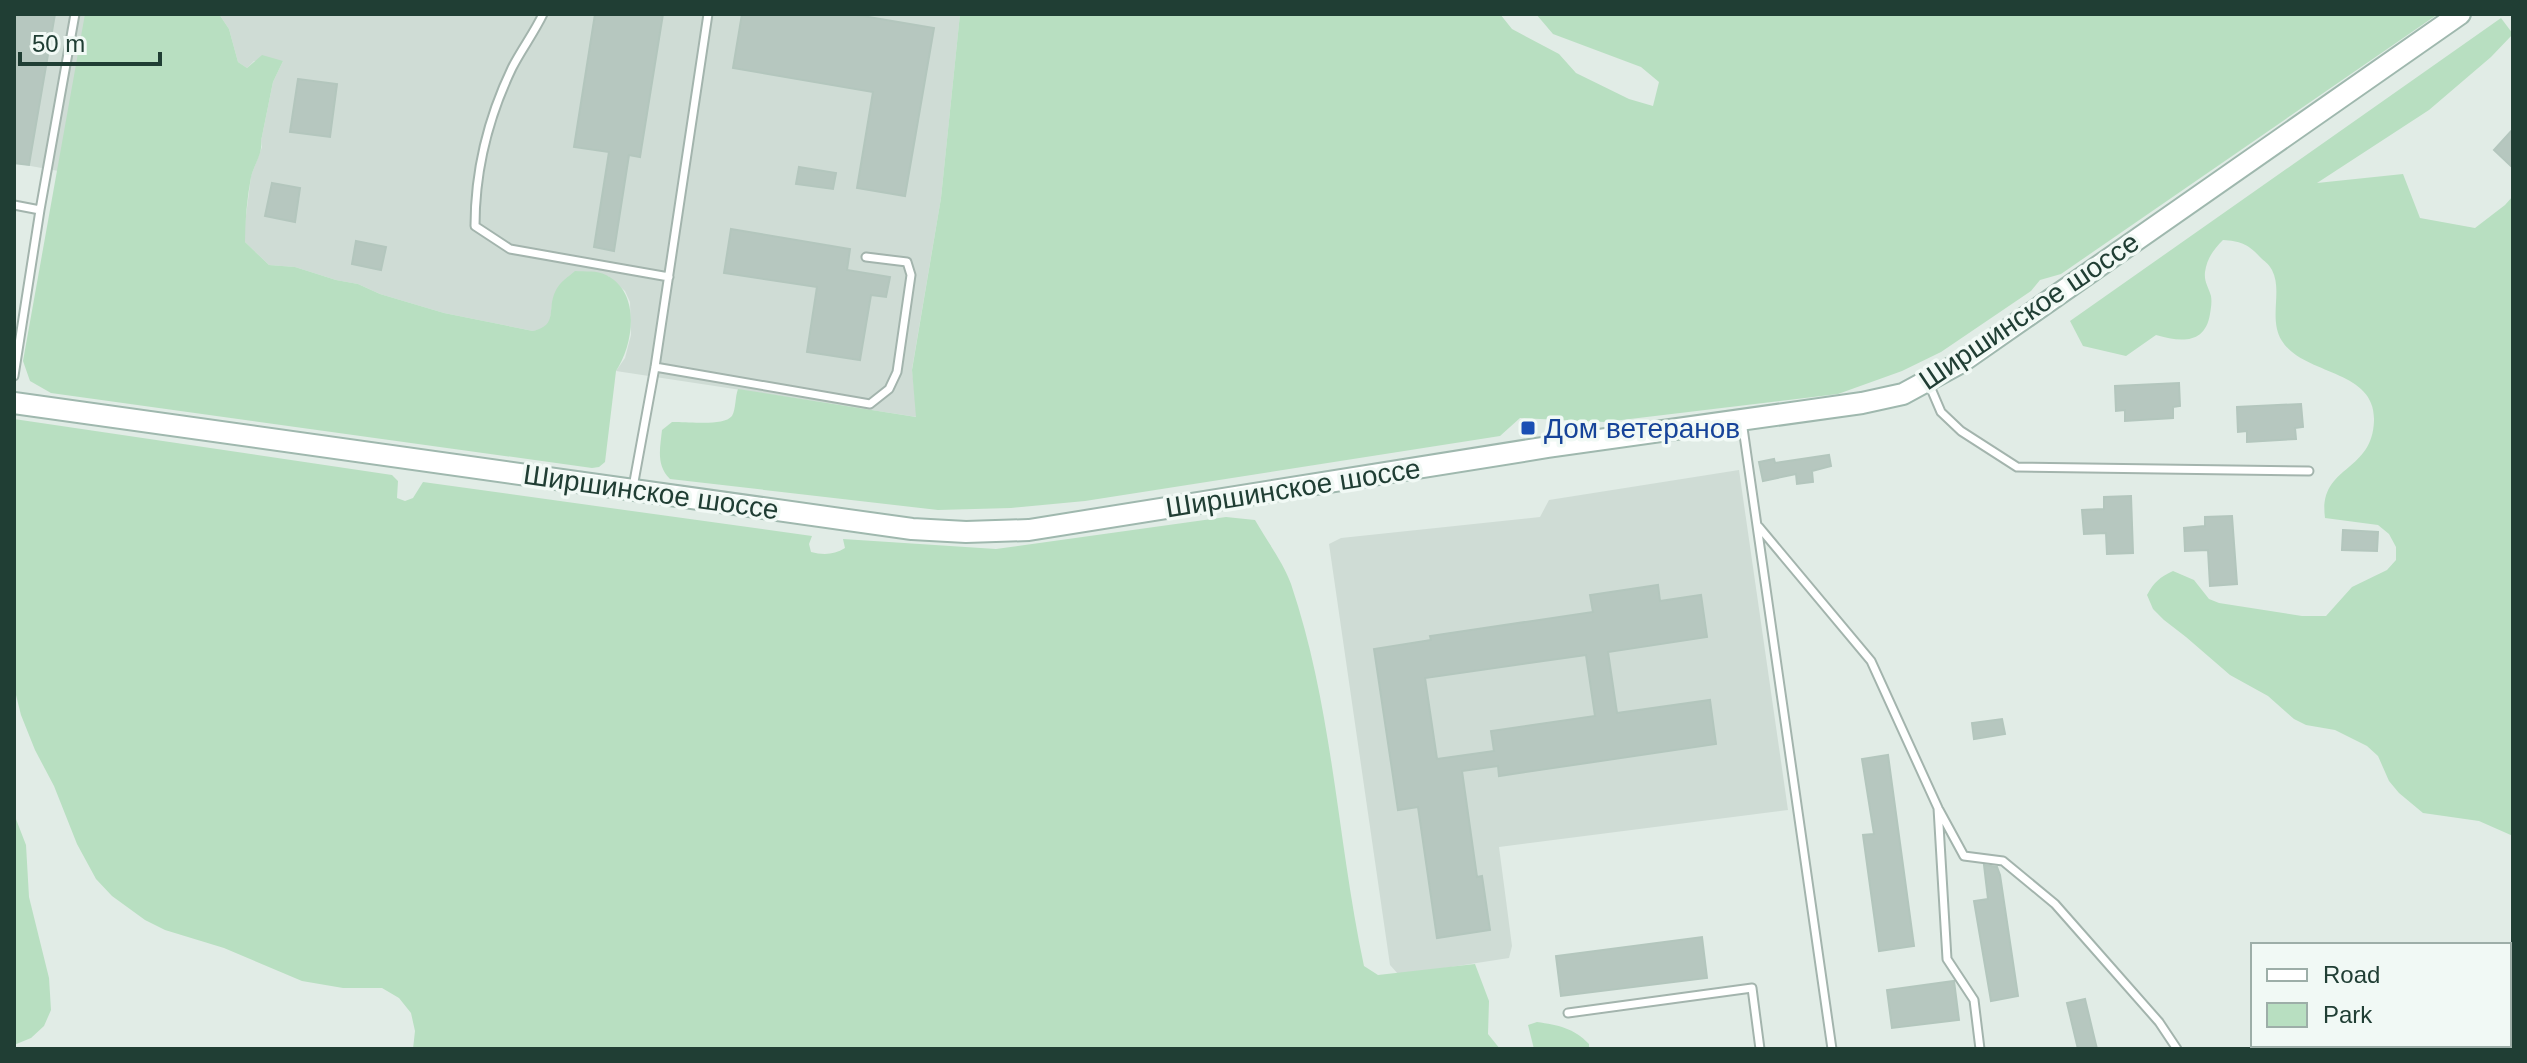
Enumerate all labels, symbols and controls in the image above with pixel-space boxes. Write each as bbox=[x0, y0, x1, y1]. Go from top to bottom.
scale bar bbox=[20, 16, 160, 66]
text: 50 m bbox=[32, 30, 85, 57]
street label: Ширшинское шоссе bbox=[1914, 226, 2144, 396]
place label: Дом ветеранов bbox=[1544, 413, 1740, 444]
marker: Дом ветеранов bbox=[1519, 419, 1537, 437]
street label: Ширшинское шоссе bbox=[1163, 453, 1423, 523]
street label: Ширшинское шоссе bbox=[521, 459, 781, 525]
legend bbox=[2251, 943, 2511, 1047]
text: Road bbox=[2323, 961, 2380, 988]
text: Park bbox=[2323, 1001, 2373, 1028]

